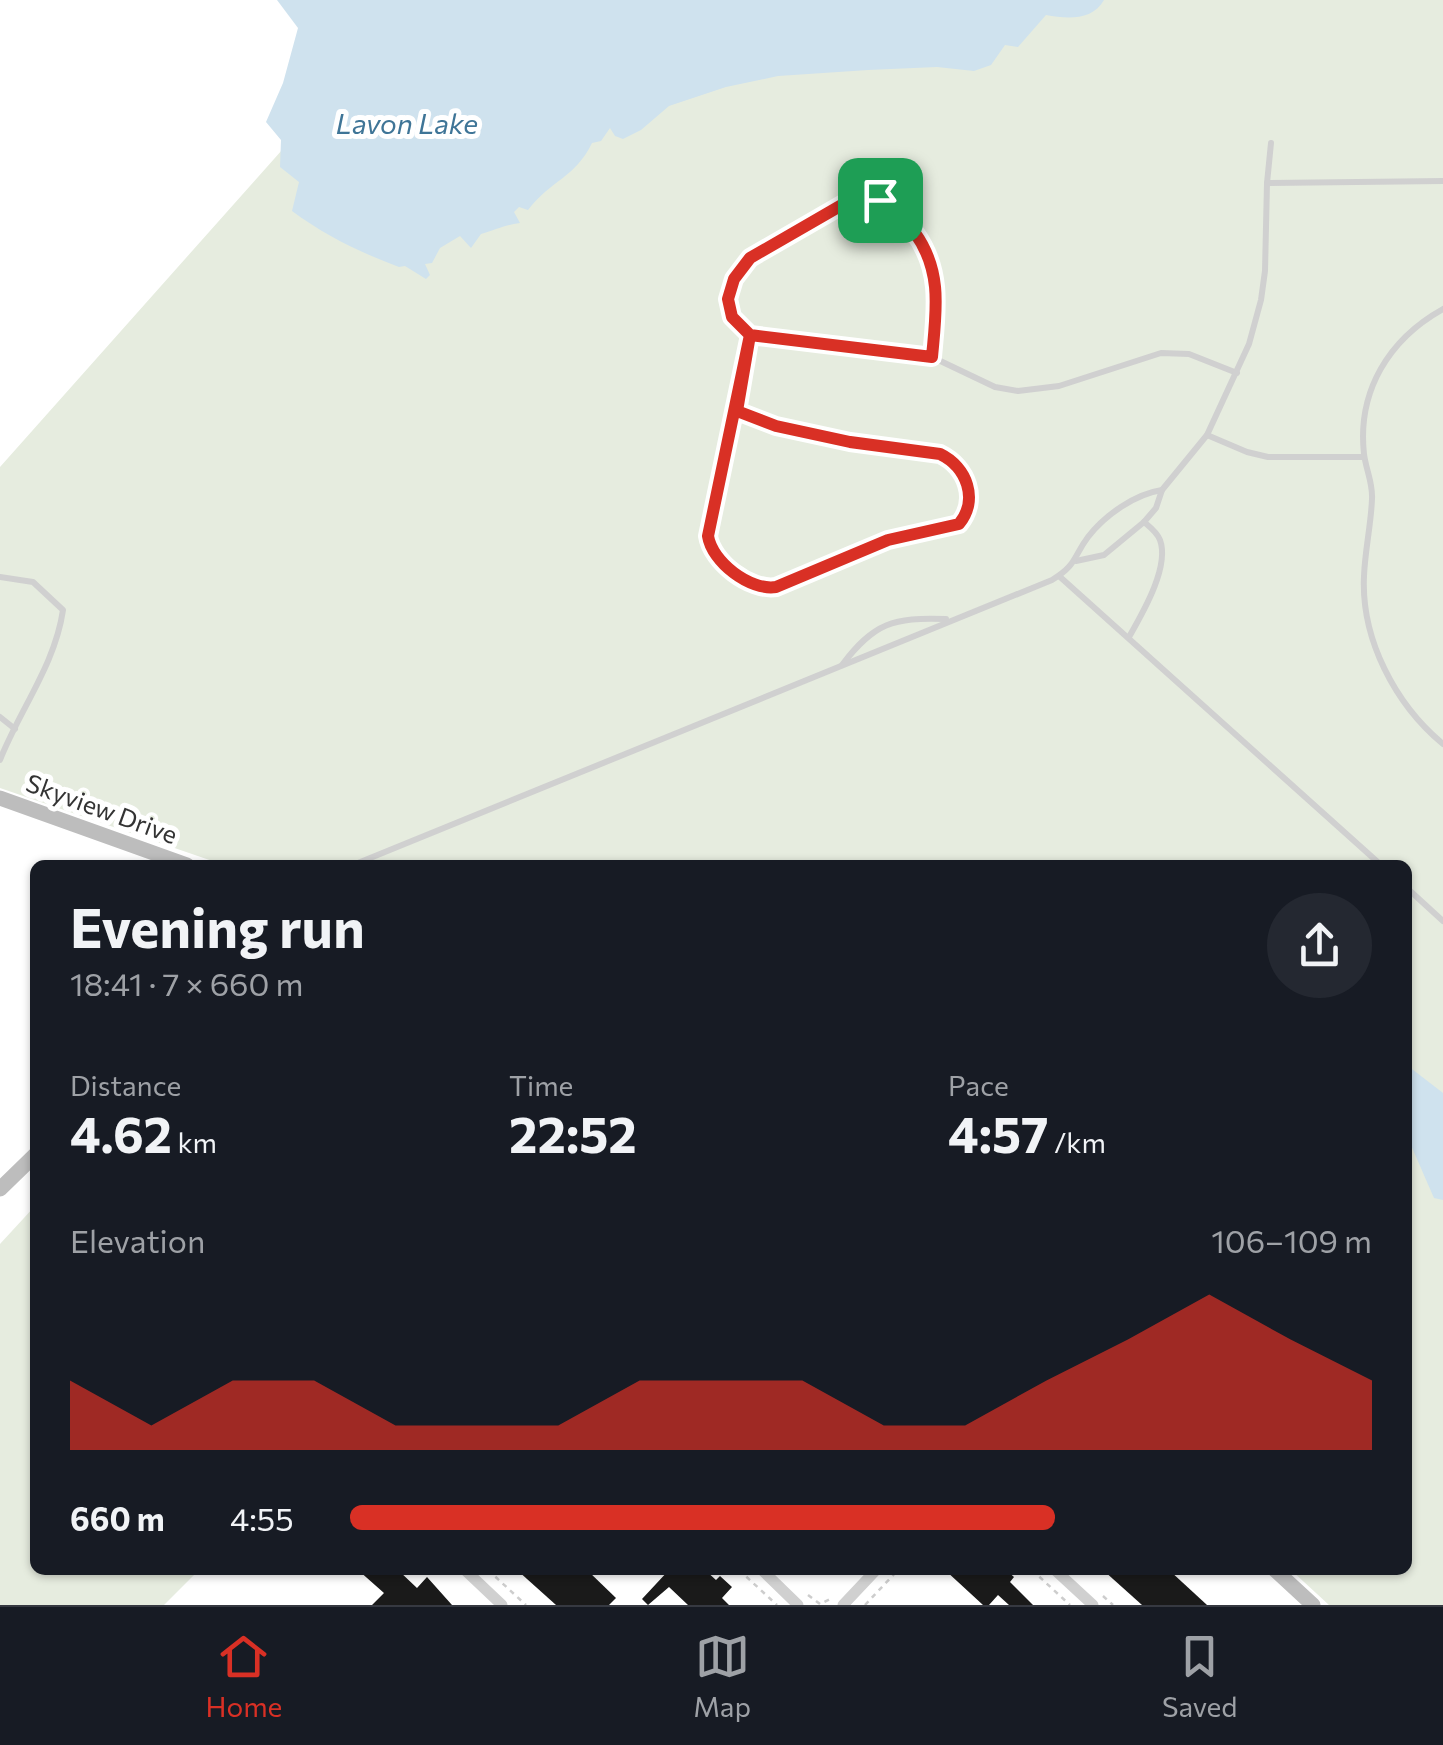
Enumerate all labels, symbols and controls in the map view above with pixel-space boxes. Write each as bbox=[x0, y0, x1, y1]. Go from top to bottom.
water label: Lavon Lake bbox=[336, 106, 478, 140]
pin bbox=[838, 158, 923, 243]
icon: arrive bbox=[853, 173, 908, 228]
street label: Skyview Drive bbox=[22, 767, 182, 849]
text: Evening run bbox=[70, 892, 365, 959]
button: share bbox=[1267, 893, 1372, 998]
text: 18:41 · 7 × 660 m bbox=[70, 963, 303, 1003]
text: Distance bbox=[70, 1068, 181, 1102]
text: Time bbox=[509, 1068, 573, 1102]
text: Pace bbox=[948, 1068, 1009, 1102]
text: 4.62 bbox=[70, 1102, 172, 1163]
text: 22:52 bbox=[509, 1102, 637, 1163]
text: 4:57 bbox=[948, 1102, 1049, 1163]
text: km bbox=[172, 1125, 217, 1159]
text: /km bbox=[1049, 1125, 1106, 1159]
text: Elevation bbox=[70, 1220, 205, 1260]
text: 106–109 m bbox=[1211, 1220, 1372, 1260]
text: 660 m bbox=[70, 1498, 165, 1538]
text: 4:55 bbox=[230, 1498, 294, 1538]
tab: Home bbox=[205, 1629, 282, 1723]
tab: Map bbox=[693, 1629, 751, 1723]
tab: Saved bbox=[1162, 1629, 1238, 1723]

